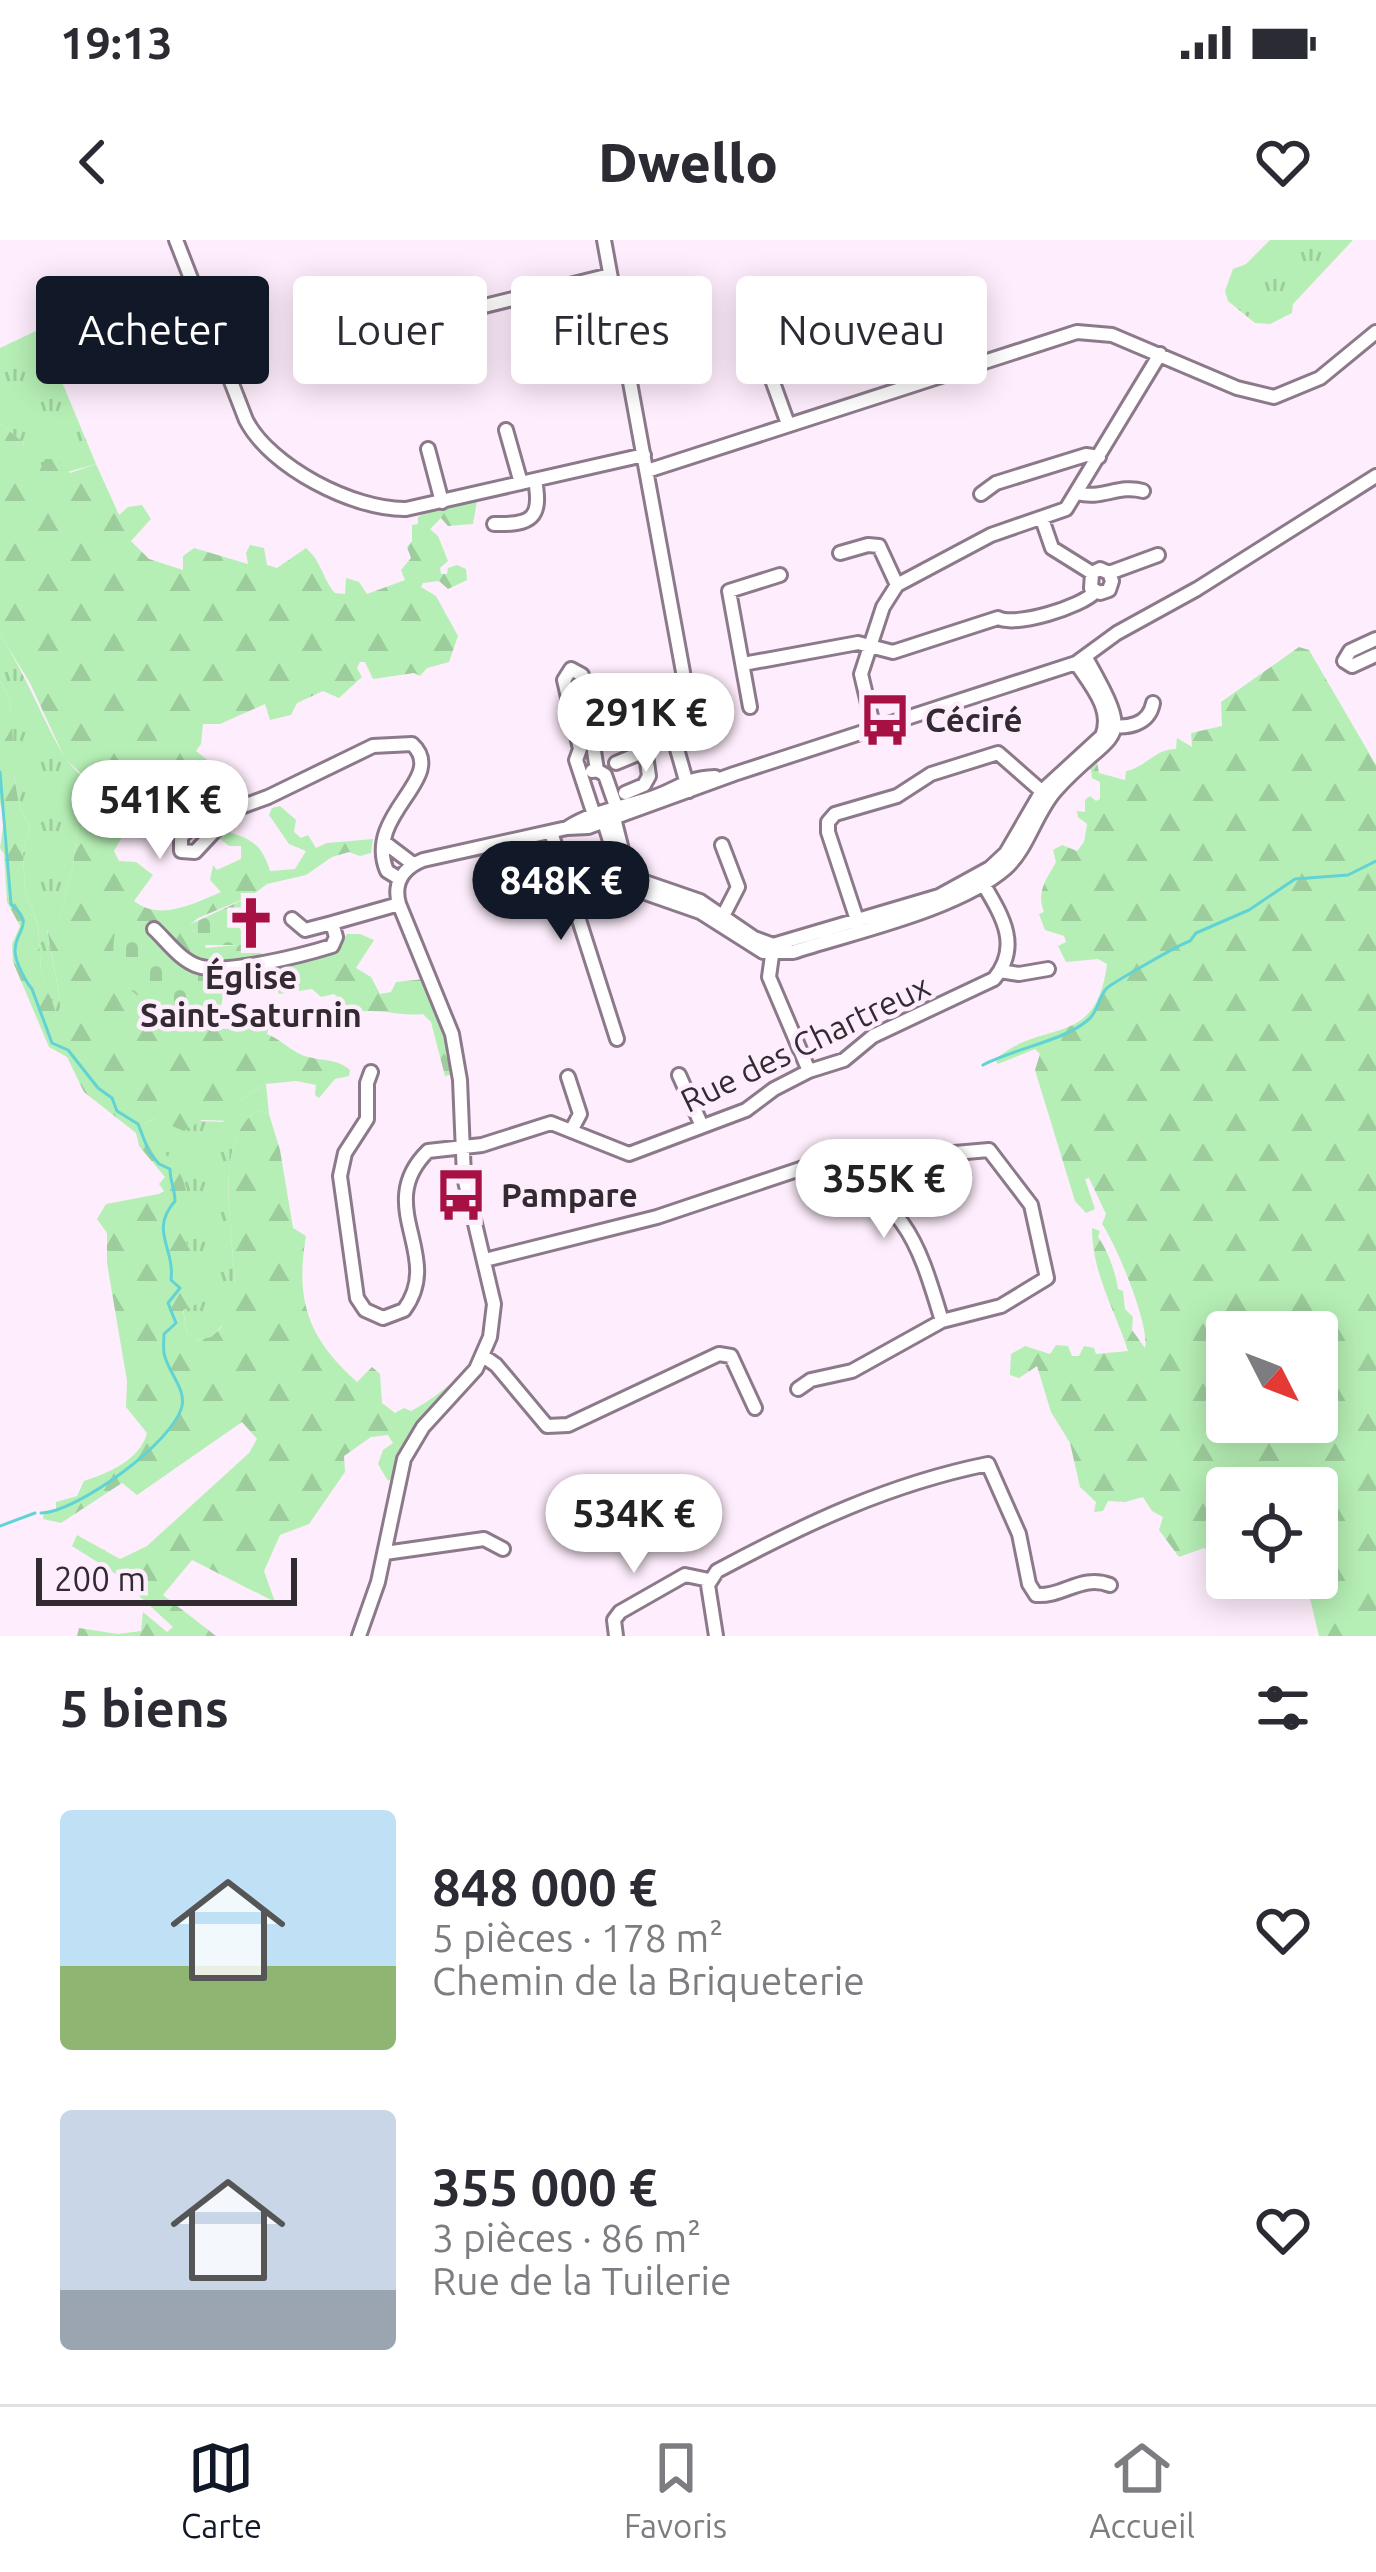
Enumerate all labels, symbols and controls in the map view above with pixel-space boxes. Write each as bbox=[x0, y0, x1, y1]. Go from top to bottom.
text: 19:13 bbox=[60, 17, 173, 68]
icon: back bbox=[60, 129, 126, 195]
icon: heart bbox=[1250, 129, 1316, 195]
text: Dwello bbox=[598, 132, 778, 192]
chip: Acheter bbox=[36, 276, 269, 384]
chip: Louer bbox=[293, 276, 487, 384]
chip: Filtres bbox=[511, 276, 712, 384]
chip: Nouveau bbox=[736, 276, 987, 384]
pin: 291K € bbox=[548, 673, 744, 775]
text: 291K € bbox=[584, 690, 708, 733]
bus stop icon: Céciré bbox=[856, 691, 914, 749]
place label: Céciré bbox=[925, 701, 1022, 738]
pin: 541K € bbox=[62, 760, 258, 862]
text: 541K € bbox=[98, 777, 222, 820]
pin: 848K € bbox=[463, 841, 659, 943]
text: 848K € bbox=[499, 858, 623, 901]
church icon: Église Saint-Saturnin bbox=[222, 894, 280, 952]
place label: Église Saint-Saturnin bbox=[140, 957, 362, 1033]
street label: Rue des Chartreux bbox=[674, 966, 935, 1119]
pin: 355K € bbox=[786, 1139, 982, 1241]
text: 355K € bbox=[822, 1156, 946, 1199]
bus stop icon: Pampare bbox=[432, 1166, 490, 1224]
place label: Pampare bbox=[501, 1176, 638, 1213]
north arrow bbox=[1206, 1311, 1338, 1443]
map controls bbox=[1206, 1311, 1338, 1599]
button: locate bbox=[1206, 1467, 1338, 1599]
pin: 534K € bbox=[536, 1474, 732, 1576]
text: 534K € bbox=[572, 1491, 696, 1534]
scale bar bbox=[36, 1552, 297, 1605]
text: 200 m bbox=[54, 1560, 146, 1597]
icon: filters bbox=[1250, 1675, 1316, 1741]
text: 5 biens bbox=[60, 1679, 229, 1737]
icon: home bbox=[156, 1858, 300, 2002]
text: 848 000 € bbox=[432, 1858, 658, 1916]
icon: heart bbox=[1250, 1897, 1316, 1963]
text: 5 pièces · 178 m² bbox=[432, 1916, 723, 1959]
text: Chemin de la Briqueterie bbox=[432, 1959, 865, 2002]
icon: home bbox=[156, 2158, 300, 2302]
text: 355 000 € bbox=[432, 2158, 658, 2216]
icon: heart bbox=[1250, 2197, 1316, 2263]
text: 3 pièces · 86 m² bbox=[432, 2216, 701, 2259]
text: Rue de la Tuilerie bbox=[432, 2259, 731, 2302]
tab: Carte bbox=[181, 2435, 262, 2544]
tab: Favoris bbox=[624, 2435, 727, 2544]
tab: Accueil bbox=[1089, 2435, 1195, 2544]

